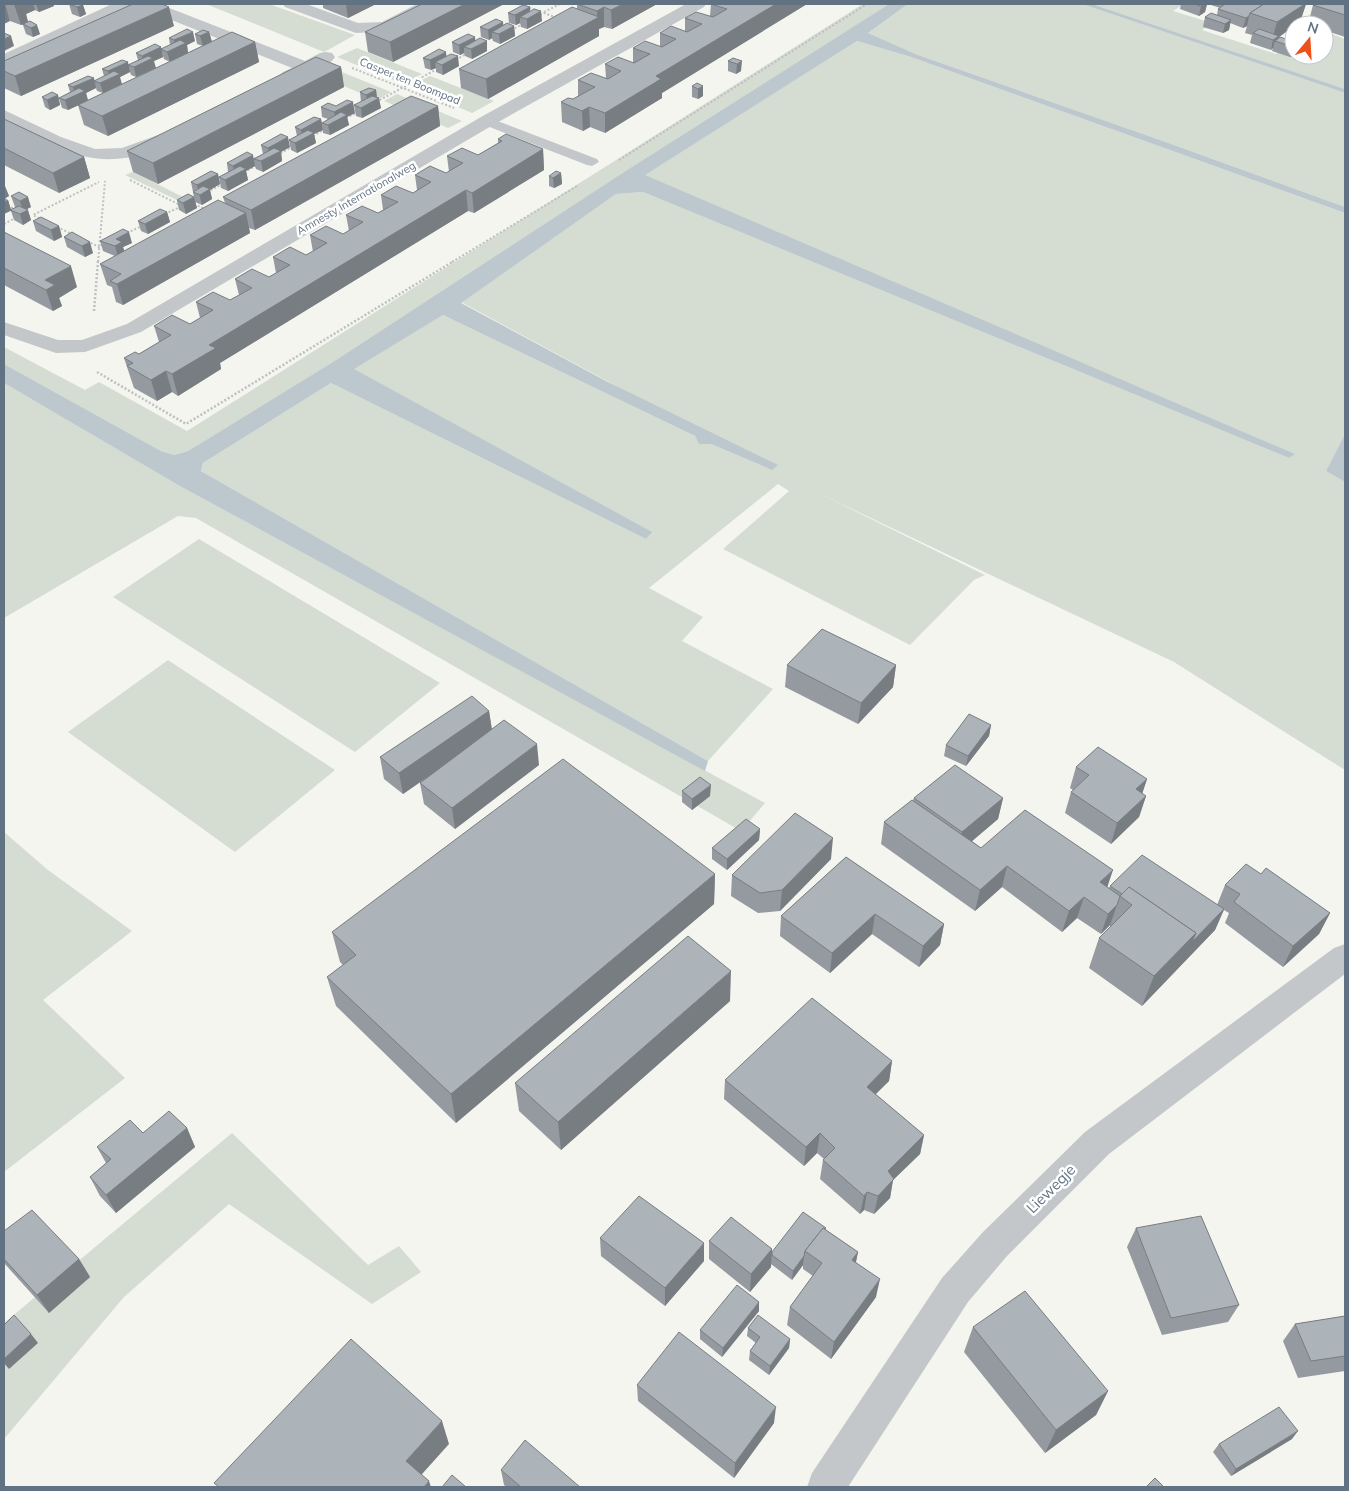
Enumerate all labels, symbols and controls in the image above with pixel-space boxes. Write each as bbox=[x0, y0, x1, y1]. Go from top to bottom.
north arrow bbox=[1284, 15, 1334, 65]
text: N bbox=[1305, 17, 1321, 38]
street label: Casper ten Boompad bbox=[358, 54, 462, 108]
street label: Amnesty Internationalweg bbox=[294, 158, 418, 238]
street label: Liewegje bbox=[1022, 1160, 1079, 1217]

